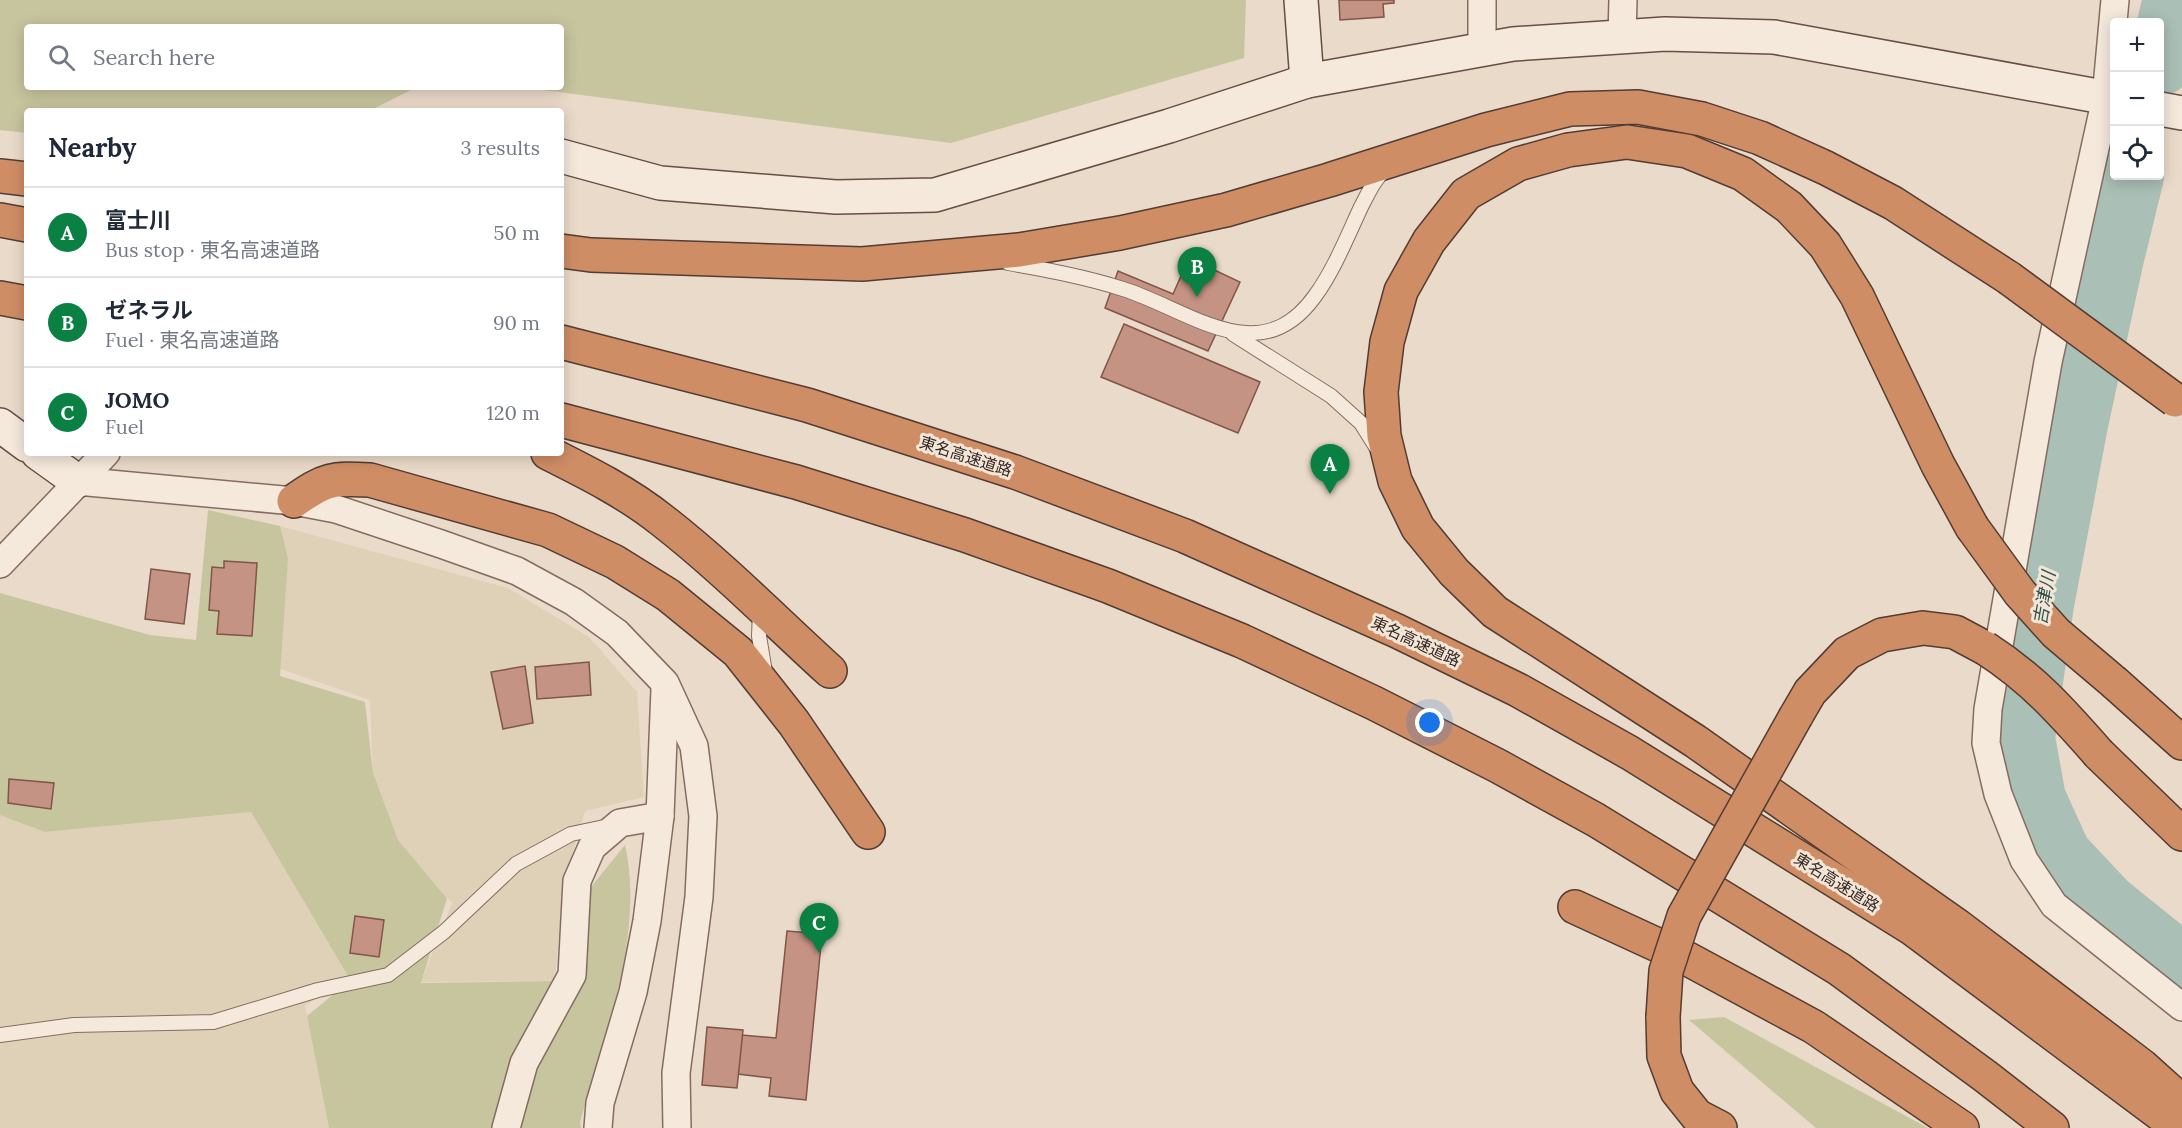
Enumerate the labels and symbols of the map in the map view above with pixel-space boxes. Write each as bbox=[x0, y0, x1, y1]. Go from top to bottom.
pin: B bbox=[1178, 248, 1216, 297]
street label: 東名高速道路 bbox=[917, 432, 1015, 480]
pin: A bbox=[1310, 444, 1350, 494]
water label: 吉津川 bbox=[2028, 567, 2060, 627]
street label: 東名高速道路 bbox=[1368, 612, 1464, 670]
your location bbox=[1415, 708, 1444, 737]
street label: 東名高速道路 bbox=[1791, 848, 1883, 916]
pin: C bbox=[800, 904, 838, 953]

